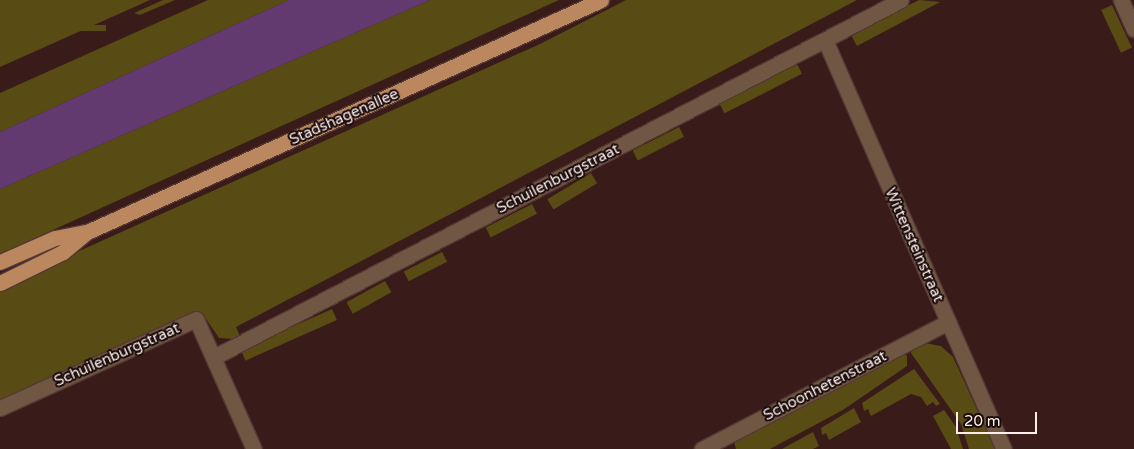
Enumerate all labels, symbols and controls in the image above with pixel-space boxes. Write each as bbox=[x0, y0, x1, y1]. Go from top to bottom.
street label: Stadshagenallee bbox=[287, 85, 401, 149]
street label: Schuilenburgstraat bbox=[494, 140, 622, 218]
street label: Wittensteinstraat bbox=[881, 185, 947, 305]
street label: Schuilenburgstraat bbox=[52, 319, 182, 391]
street label: Schoonhetenstraat bbox=[760, 347, 890, 425]
scale bar bbox=[959, 402, 1040, 434]
text: 20 m bbox=[964, 412, 1001, 430]

